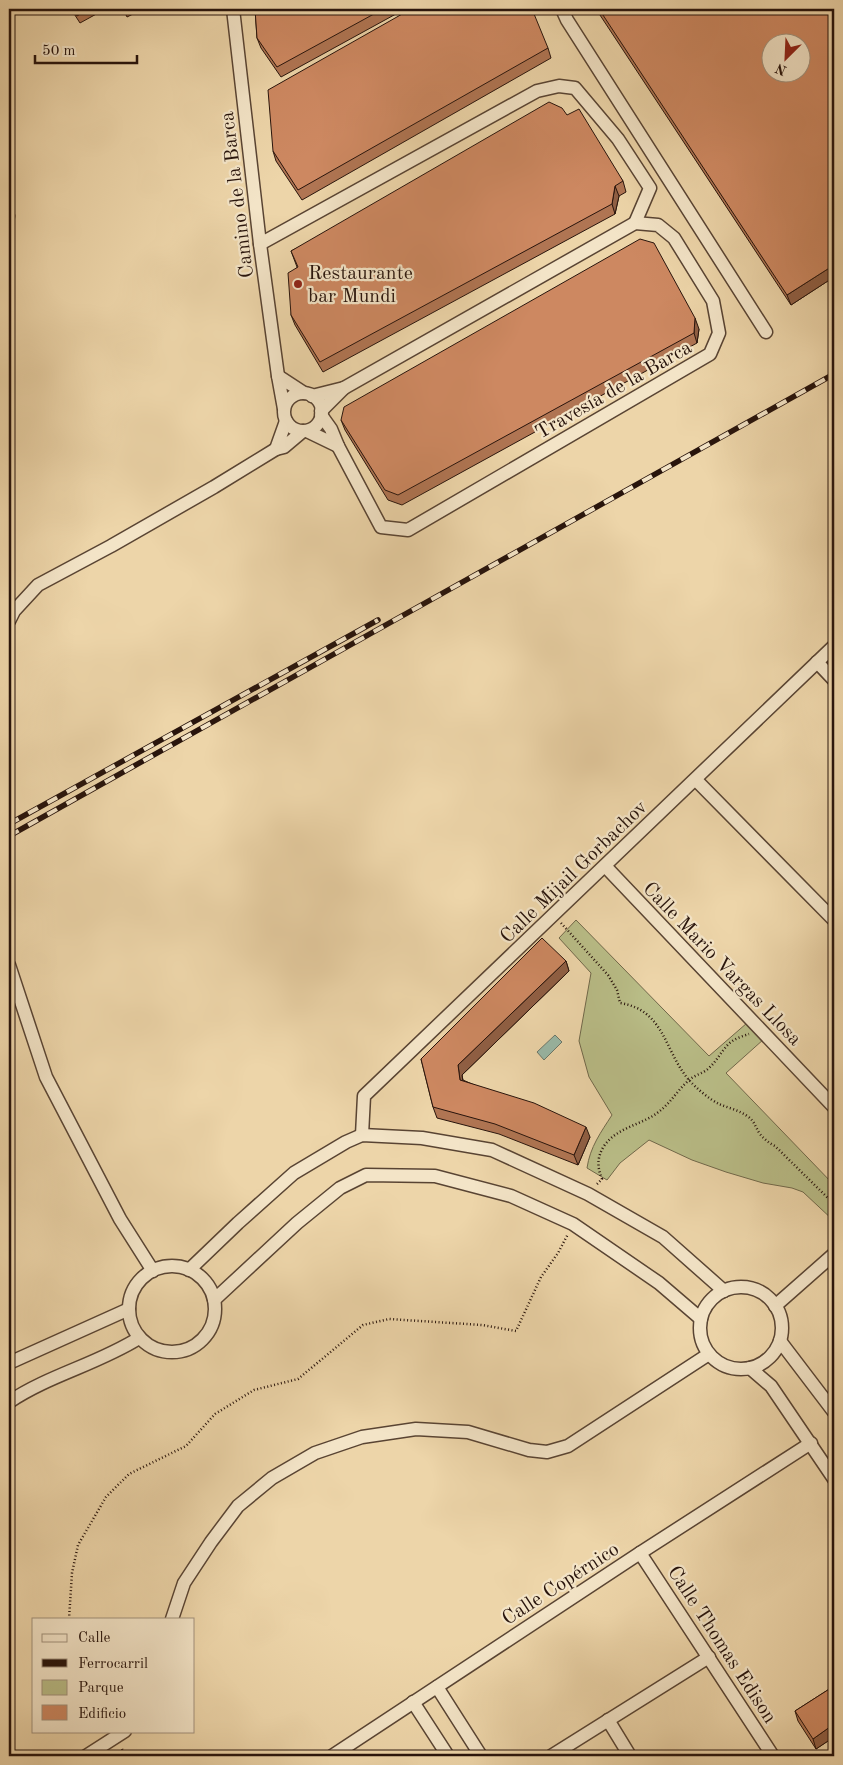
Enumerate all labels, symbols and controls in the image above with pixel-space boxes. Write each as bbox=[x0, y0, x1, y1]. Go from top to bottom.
scale bar bbox=[35, 32, 138, 64]
north arrow bbox=[760, 32, 810, 82]
text: 50 m bbox=[42, 44, 76, 59]
text: N bbox=[773, 60, 789, 78]
street label: Camino de la Barca bbox=[218, 110, 258, 279]
place label: Restaurante bar Mundi bbox=[308, 264, 413, 307]
marker: Restaurante bar Mundi bbox=[292, 278, 304, 290]
street label: Travesía de la Barca bbox=[532, 338, 696, 444]
street label: Calle Mijail Gorbachov bbox=[497, 797, 652, 948]
street label: Calle Mario Vargas Llosa bbox=[638, 879, 805, 1050]
street label: Calle Copérnico bbox=[499, 1540, 623, 1630]
street label: Calle Thomas Edison bbox=[663, 1563, 780, 1727]
legend bbox=[32, 1618, 195, 1732]
text: Calle bbox=[78, 1631, 111, 1646]
text: Ferrocarril bbox=[78, 1657, 148, 1672]
text: Parque bbox=[78, 1681, 124, 1696]
text: Edificio bbox=[78, 1707, 126, 1722]

